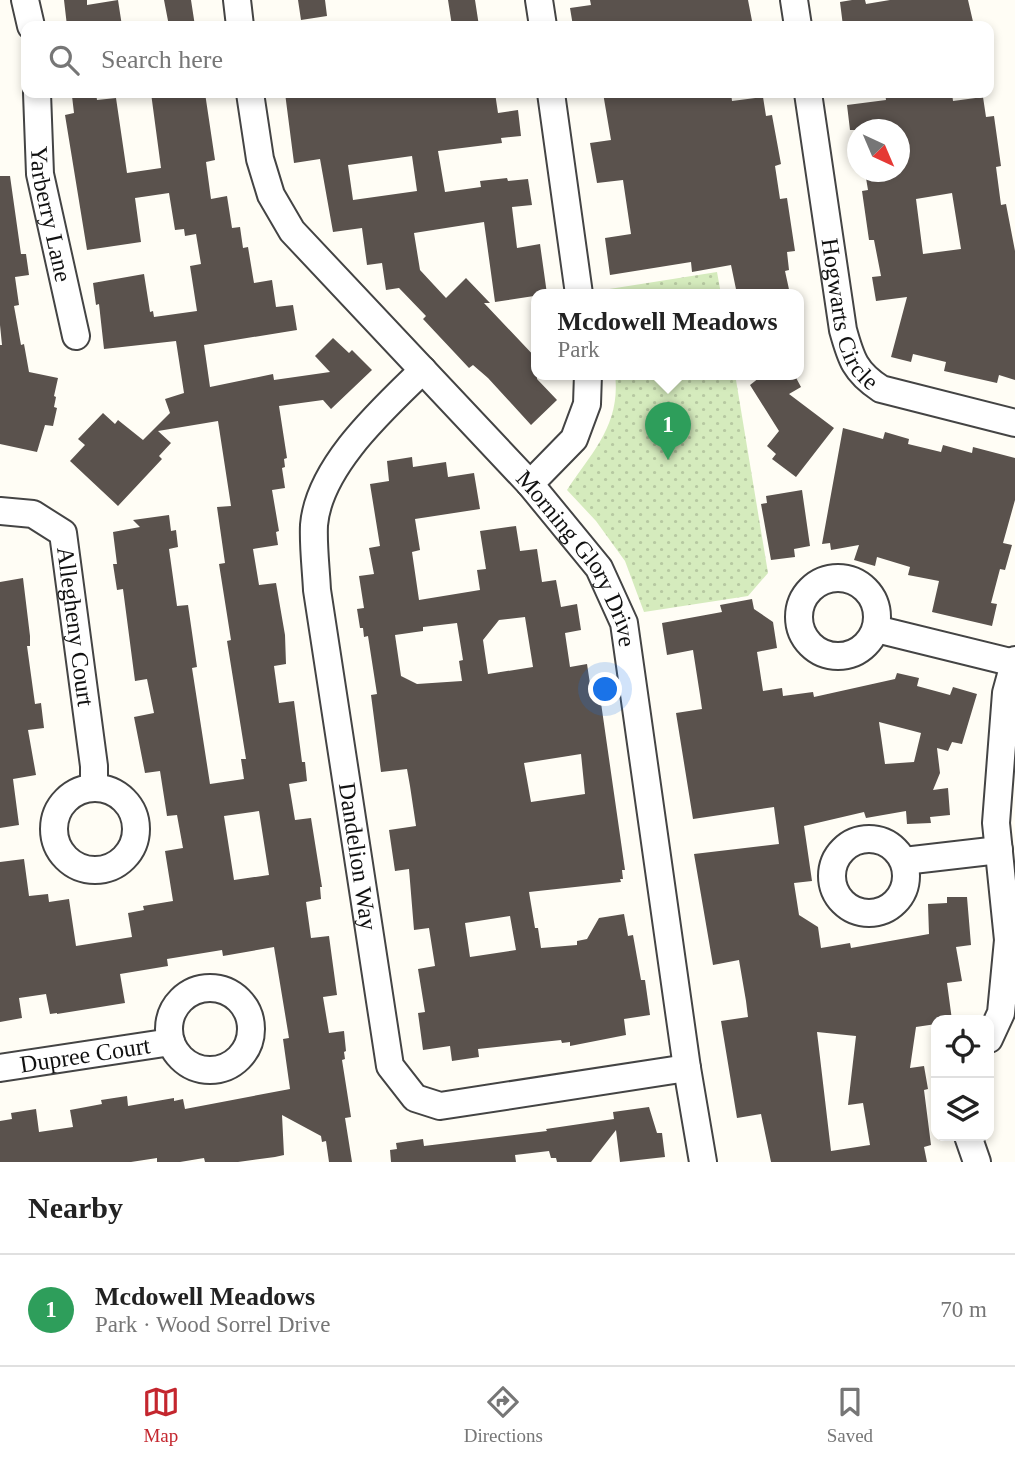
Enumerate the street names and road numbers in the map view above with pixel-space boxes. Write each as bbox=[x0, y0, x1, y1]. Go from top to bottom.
street label: Yarberry Lane bbox=[26, 145, 77, 284]
street label: Hogwarts Circle bbox=[817, 237, 883, 395]
street label: Morning Glory Drive bbox=[511, 465, 640, 648]
street label: Allegheny Court bbox=[52, 545, 99, 708]
street label: Dandelion Way bbox=[334, 781, 382, 932]
street label: Dupree Court bbox=[18, 1032, 152, 1078]

